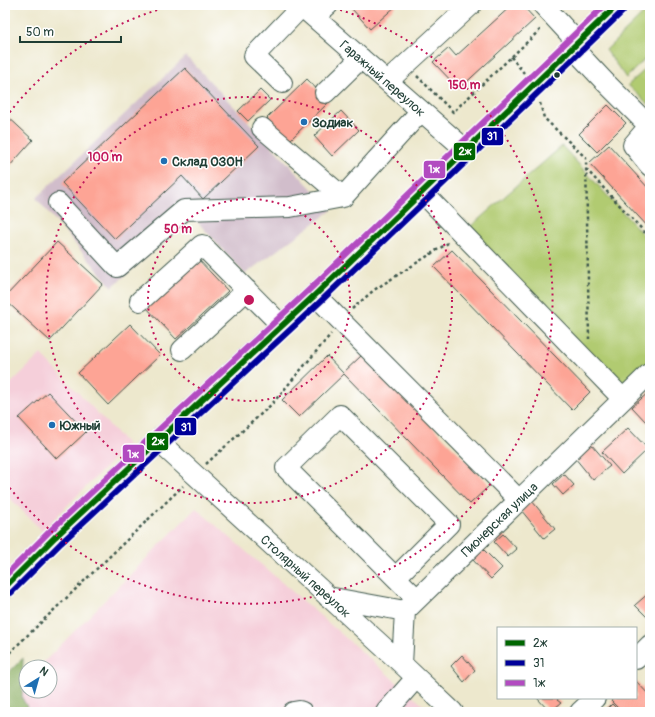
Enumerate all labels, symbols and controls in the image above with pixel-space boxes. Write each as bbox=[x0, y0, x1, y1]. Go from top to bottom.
scale bar bbox=[20, 18, 121, 44]
text: 50 m bbox=[26, 25, 54, 40]
street label: Гаражный переулок bbox=[336, 37, 429, 121]
unlabelled marker bbox=[552, 70, 562, 80]
text: 150 m bbox=[448, 78, 481, 93]
place label: Зодиак bbox=[312, 115, 353, 131]
marker: Зодиак bbox=[299, 117, 309, 127]
line badge: 31 bbox=[481, 127, 504, 146]
text: 31 bbox=[487, 130, 497, 143]
line badge: 2ж bbox=[453, 142, 476, 161]
text: 2ж bbox=[458, 145, 473, 158]
text: 100 m bbox=[88, 150, 123, 165]
place label: Склад ОЗОН bbox=[172, 154, 243, 170]
marker: Склад ОЗОН bbox=[159, 156, 169, 166]
line badge: 1ж bbox=[423, 160, 446, 179]
text: 1ж bbox=[428, 163, 441, 176]
text: 50 m bbox=[164, 222, 192, 237]
centre of rings bbox=[242, 293, 256, 307]
line badge: 31 bbox=[174, 417, 197, 436]
place label: Южный bbox=[59, 418, 101, 434]
marker: Южный bbox=[47, 420, 57, 430]
text: 31 bbox=[181, 421, 191, 434]
line badge: 2ж bbox=[146, 432, 169, 451]
text: 2ж bbox=[151, 435, 166, 448]
line badge: 1ж bbox=[122, 444, 145, 463]
text: 1ж bbox=[127, 448, 140, 461]
street label: Пионерская улица bbox=[458, 479, 541, 560]
street label: Столярный переулок bbox=[257, 532, 354, 622]
legend bbox=[497, 627, 637, 699]
text: 2ж bbox=[533, 636, 548, 651]
text: 31 bbox=[533, 656, 544, 671]
north arrow bbox=[18, 659, 58, 699]
text: N bbox=[37, 664, 51, 679]
text: 1ж bbox=[533, 676, 546, 691]

